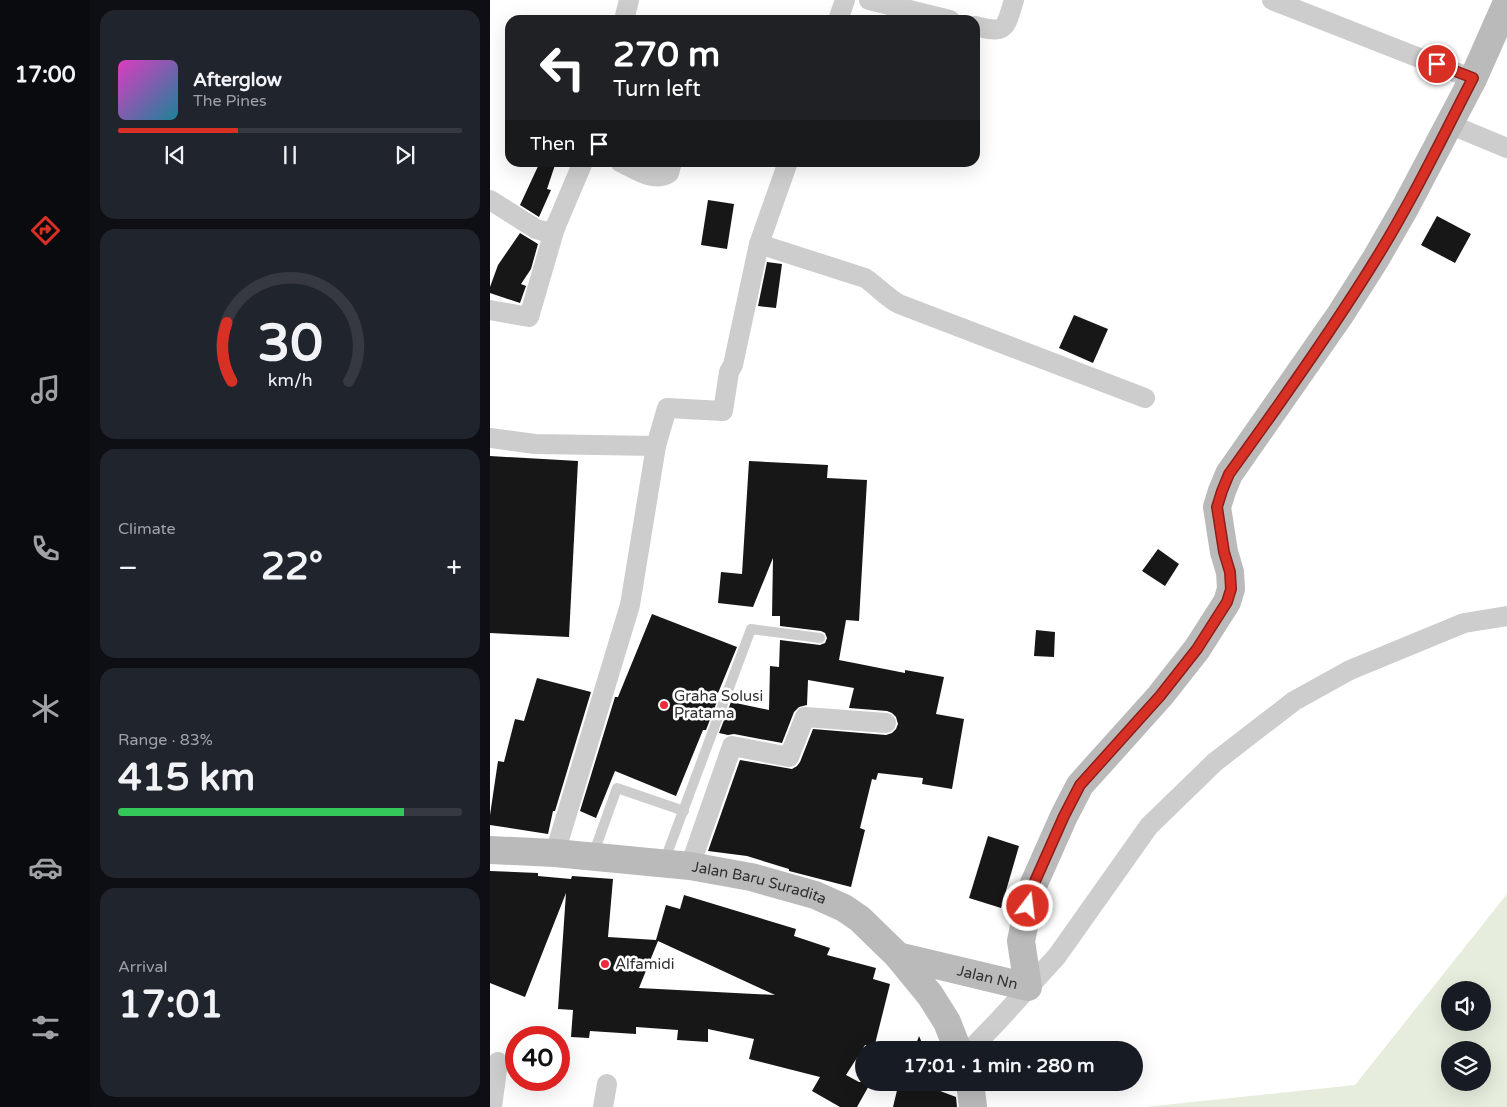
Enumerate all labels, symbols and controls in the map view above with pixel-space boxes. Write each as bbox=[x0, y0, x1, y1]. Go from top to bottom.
text: 270 m bbox=[613, 34, 720, 76]
icon: left bbox=[530, 35, 595, 100]
pin bbox=[1416, 43, 1458, 85]
icon: arrive bbox=[1423, 50, 1451, 78]
text: 17:00 bbox=[15, 62, 75, 88]
text: Afterglow bbox=[193, 69, 282, 91]
text: Turn left bbox=[613, 76, 701, 102]
text: The Pines bbox=[193, 91, 267, 111]
icon: arrive bbox=[585, 130, 613, 158]
text: Then bbox=[530, 133, 575, 155]
icon: previous bbox=[161, 141, 189, 169]
icon: pause bbox=[276, 141, 304, 169]
icon: next bbox=[391, 141, 419, 169]
icon: directions bbox=[28, 213, 63, 248]
text: 30 bbox=[257, 312, 323, 375]
text: km/h bbox=[268, 370, 312, 391]
icon: music bbox=[28, 372, 63, 407]
text: Climate bbox=[118, 519, 176, 539]
icon: phone bbox=[28, 531, 63, 566]
text: 22° bbox=[261, 544, 323, 590]
text: − bbox=[118, 551, 138, 585]
text: + bbox=[446, 551, 462, 585]
place label: Graha Solusi Pratama bbox=[674, 687, 763, 722]
icon: climate bbox=[28, 691, 63, 726]
marker: Graha Solusi Pratama bbox=[658, 699, 670, 711]
text: Range · 83% bbox=[118, 730, 213, 750]
text: 415 km bbox=[118, 755, 255, 801]
icon: car bbox=[28, 850, 63, 885]
street label: Jalan Baru Suradita bbox=[691, 858, 830, 908]
position arrow bbox=[1001, 879, 1053, 931]
place label: Alfamidi bbox=[615, 955, 674, 973]
text: Arrival bbox=[118, 957, 167, 977]
marker: Alfamidi bbox=[599, 958, 611, 970]
street label: Jalan Nn bbox=[955, 961, 1020, 993]
map controls bbox=[1441, 981, 1491, 1091]
button: sound bbox=[1441, 981, 1491, 1031]
text: 17:01 bbox=[118, 982, 223, 1028]
icon: filters bbox=[28, 1010, 63, 1045]
speed limit sign: 40 bbox=[505, 1026, 570, 1091]
button: layers bbox=[1441, 1041, 1491, 1091]
text: 17:01 · 1 min · 280 m bbox=[903, 1055, 1095, 1077]

